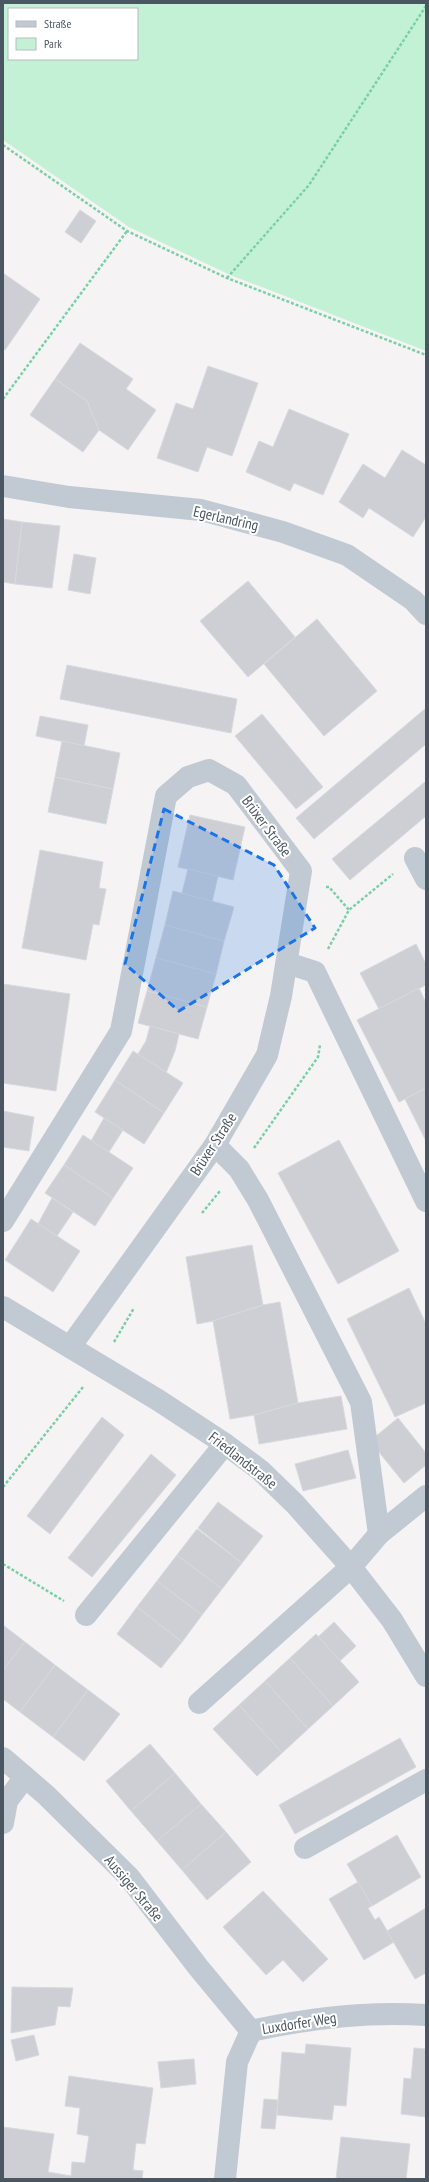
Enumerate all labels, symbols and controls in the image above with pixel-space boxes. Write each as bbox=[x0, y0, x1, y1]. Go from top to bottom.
legend bbox=[8, 8, 138, 60]
text: Straße bbox=[44, 16, 71, 31]
text: Park bbox=[44, 36, 62, 51]
street label: Egerlandring bbox=[192, 501, 260, 535]
street label: Brüxer Straße bbox=[238, 792, 296, 860]
street label: Brüxer Straße bbox=[186, 1109, 240, 1179]
street label: Friedlandstraße bbox=[205, 1427, 281, 1493]
street label: Aussiger Straße bbox=[101, 1851, 167, 1925]
street label: Luxdorfer Weg bbox=[261, 2008, 337, 2038]

